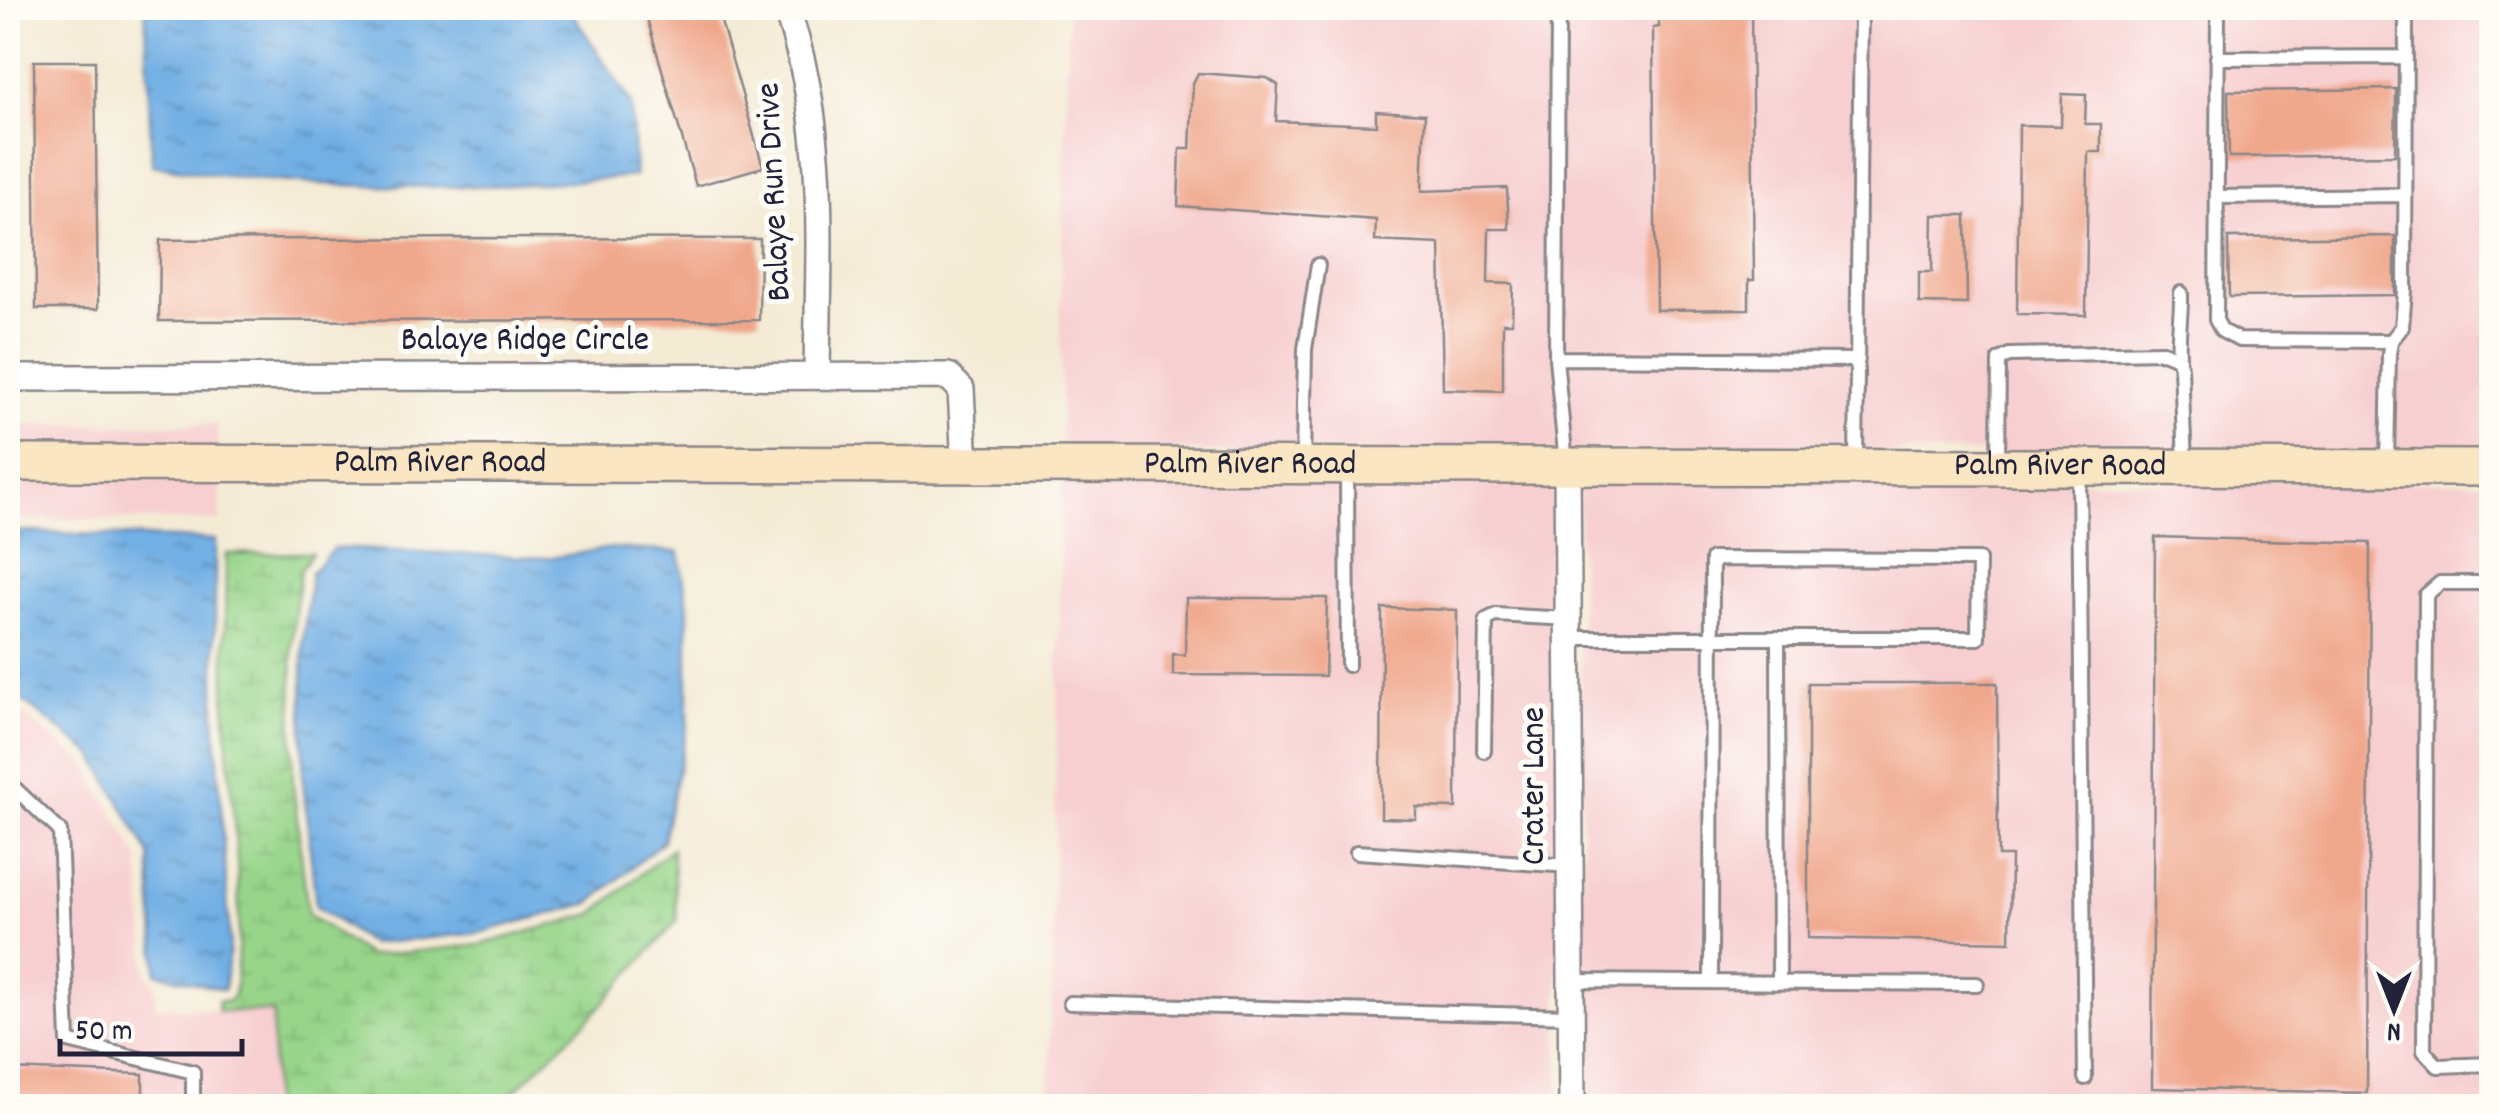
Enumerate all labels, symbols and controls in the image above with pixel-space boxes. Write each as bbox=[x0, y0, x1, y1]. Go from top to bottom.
street label: Balaye Run Drive bbox=[745, 81, 807, 303]
street label: Balaye Ridge Circle bbox=[401, 317, 649, 367]
street label: Palm River Road bbox=[334, 439, 546, 489]
street label: Palm River Road bbox=[1144, 440, 1356, 491]
street label: Palm River Road bbox=[1954, 442, 2166, 492]
street label: Crater Lane bbox=[1511, 707, 1561, 865]
north arrow bbox=[2344, 959, 2444, 1059]
scale bar bbox=[60, 994, 242, 1056]
text: N bbox=[2387, 1009, 2401, 1049]
text: 50 m bbox=[75, 1012, 133, 1055]

